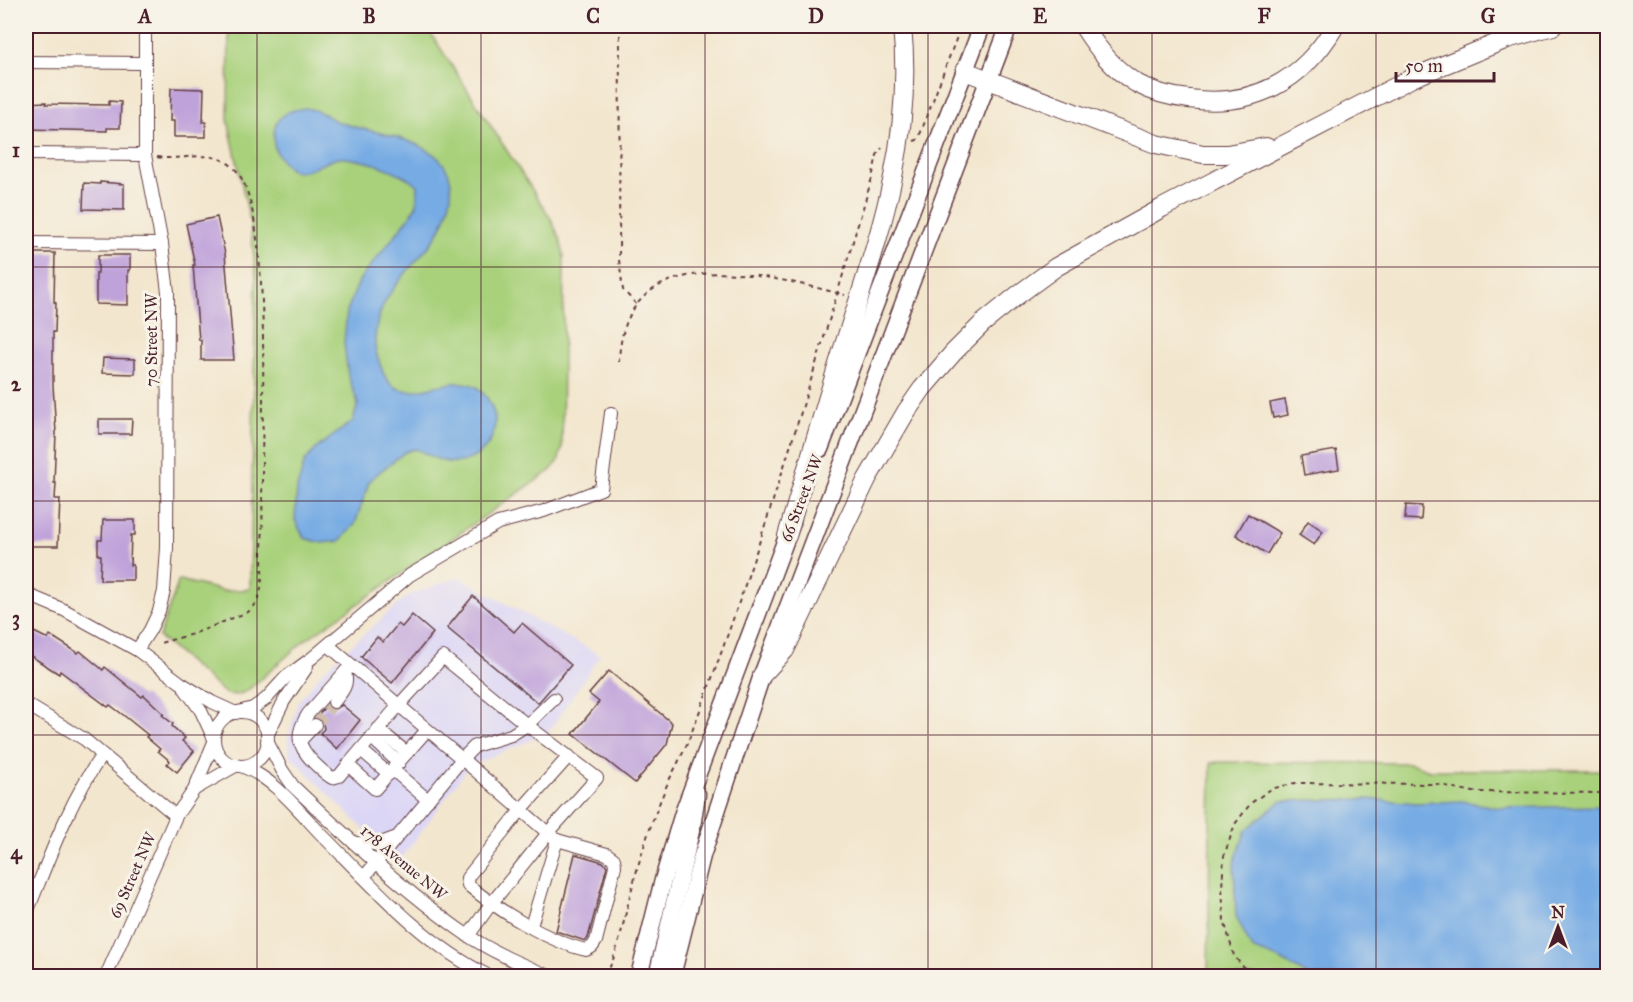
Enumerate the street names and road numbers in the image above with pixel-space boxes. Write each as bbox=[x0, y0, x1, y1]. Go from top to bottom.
street label: 70 Street NW bbox=[142, 293, 161, 387]
street label: 66 Street NW bbox=[776, 451, 827, 544]
street label: 178 Avenue NW bbox=[357, 821, 451, 905]
street label: 69 Street NW bbox=[105, 828, 160, 921]

